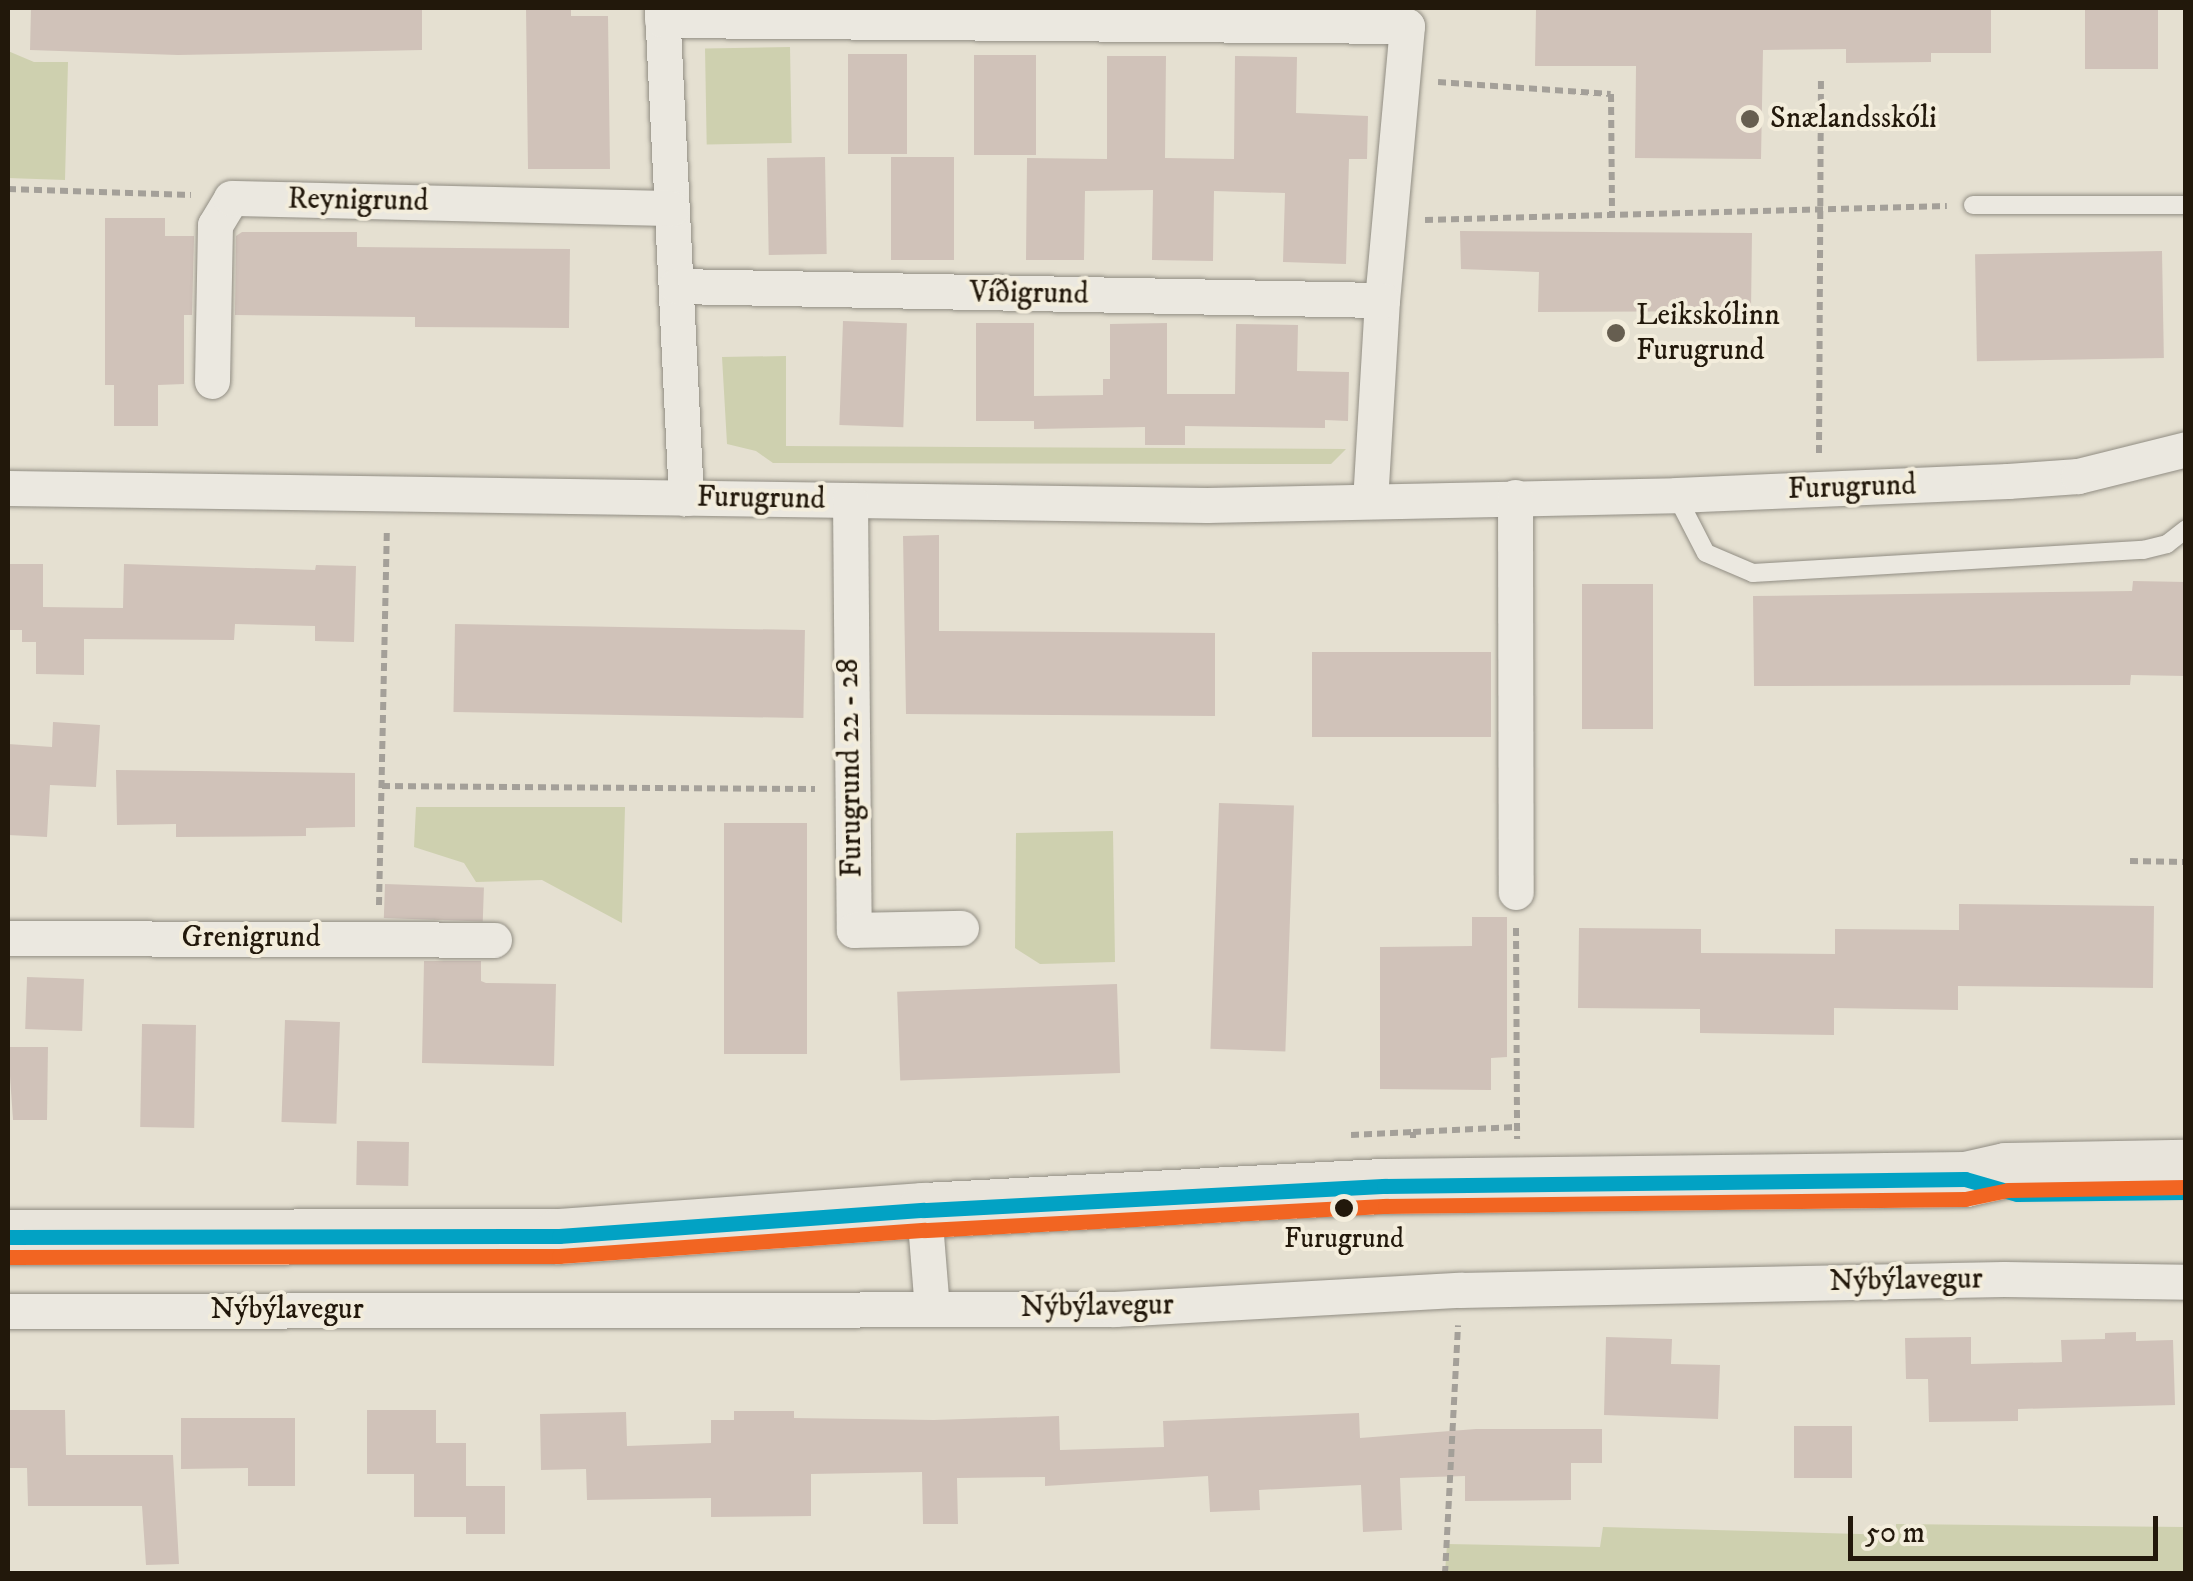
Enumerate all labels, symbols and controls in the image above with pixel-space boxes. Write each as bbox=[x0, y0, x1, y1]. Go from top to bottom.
place label: Snælandsskóli bbox=[1770, 101, 1937, 137]
marker: Snælandsskóli bbox=[1739, 108, 1761, 130]
street label: Reynigrund bbox=[287, 182, 429, 220]
street label: Víðigrund bbox=[969, 275, 1089, 313]
place label: Leikskólinn Furugrund bbox=[1636, 298, 1780, 368]
marker: Leikskólinn Furugrund bbox=[1605, 322, 1627, 344]
street label: Furugrund bbox=[1787, 468, 1917, 508]
street label: Furugrund bbox=[696, 480, 826, 518]
street label: Furugrund 22 - 28 bbox=[831, 658, 871, 878]
street label: Grenigrund bbox=[182, 920, 320, 956]
marker: Furugrund bbox=[1334, 1198, 1354, 1218]
place label: Furugrund bbox=[1284, 1222, 1404, 1256]
street label: Nýbýlavegur bbox=[1829, 1262, 1983, 1300]
street label: Nýbýlavegur bbox=[1020, 1288, 1174, 1326]
street label: Nýbýlavegur bbox=[210, 1292, 364, 1328]
scale bar bbox=[1853, 1496, 2163, 1558]
text: 50 m bbox=[1865, 1515, 1925, 1552]

